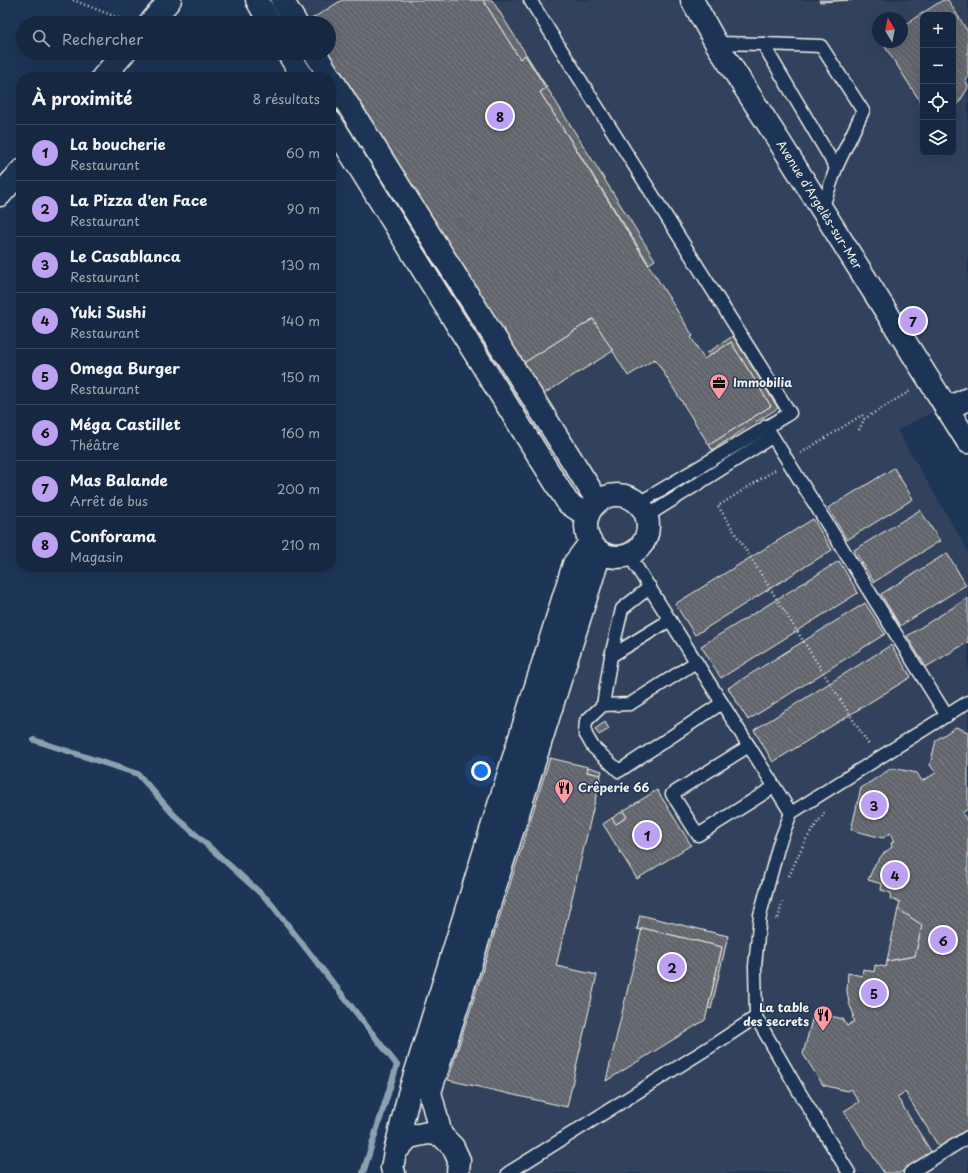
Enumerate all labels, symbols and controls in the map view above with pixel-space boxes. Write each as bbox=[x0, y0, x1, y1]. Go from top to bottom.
north arrow bbox=[872, 12, 908, 48]
map controls bbox=[920, 12, 956, 156]
button: + bbox=[920, 12, 956, 48]
search box bbox=[16, 16, 336, 60]
icon: search bbox=[30, 27, 52, 49]
text: Rechercher bbox=[62, 27, 143, 50]
button: − bbox=[920, 48, 956, 84]
button: locate bbox=[920, 84, 956, 120]
text: À proximité bbox=[32, 85, 132, 111]
text: 8 résultats bbox=[253, 89, 320, 108]
pin: 8 bbox=[487, 101, 513, 131]
button: layers bbox=[920, 120, 956, 156]
text: La boucherie bbox=[70, 132, 166, 155]
street label: Avenue d'Argelès-sur-Mer bbox=[773, 136, 867, 273]
text: 1 bbox=[42, 143, 48, 162]
text: 60 m bbox=[286, 143, 320, 162]
text: Restaurant bbox=[70, 155, 140, 174]
text: La Pizza d'en Face bbox=[70, 188, 207, 211]
text: 2 bbox=[40, 199, 50, 218]
text: 90 m bbox=[287, 199, 320, 218]
text: Restaurant bbox=[70, 211, 140, 230]
text: Le Casablanca bbox=[70, 244, 181, 267]
text: 3 bbox=[41, 255, 49, 274]
text: 130 m bbox=[281, 255, 320, 274]
text: Restaurant bbox=[70, 267, 140, 286]
text: Yuki Sushi bbox=[70, 300, 146, 323]
pin: 7 bbox=[900, 306, 926, 336]
text: 4 bbox=[41, 311, 49, 330]
text: 140 m bbox=[281, 311, 320, 330]
text: Restaurant bbox=[70, 323, 140, 342]
text: Omega Burger bbox=[70, 356, 180, 379]
text: 5 bbox=[41, 367, 49, 386]
text: 150 m bbox=[281, 367, 320, 386]
office icon: Immobilia bbox=[708, 372, 730, 400]
place label: Immobilia bbox=[733, 373, 793, 391]
text: Restaurant bbox=[70, 379, 140, 398]
text: Méga Castillet bbox=[70, 412, 181, 435]
text: 6 bbox=[40, 423, 50, 442]
text: 160 m bbox=[281, 423, 320, 442]
text: Théâtre bbox=[70, 435, 119, 454]
text: Mas Balande bbox=[70, 468, 168, 491]
text: 7 bbox=[41, 479, 49, 498]
text: 200 m bbox=[277, 479, 320, 498]
text: Arrêt de bus bbox=[70, 491, 148, 510]
text: Conforama bbox=[70, 524, 156, 547]
text: 8 bbox=[41, 535, 49, 554]
text: 210 m bbox=[281, 535, 320, 554]
text: Magasin bbox=[70, 547, 123, 566]
your location bbox=[471, 761, 491, 781]
restaurant icon: Crêperie 66 bbox=[553, 777, 575, 805]
place label: Crêperie 66 bbox=[578, 778, 649, 796]
pin: 3 bbox=[861, 790, 887, 820]
pin: 1 bbox=[634, 820, 660, 850]
pin: 4 bbox=[882, 860, 908, 890]
pin: 6 bbox=[930, 925, 956, 955]
pin: 2 bbox=[659, 952, 685, 982]
pin: 5 bbox=[861, 978, 887, 1008]
place label: La table des secrets bbox=[743, 998, 809, 1030]
restaurant icon: La table des secrets bbox=[812, 1004, 834, 1032]

